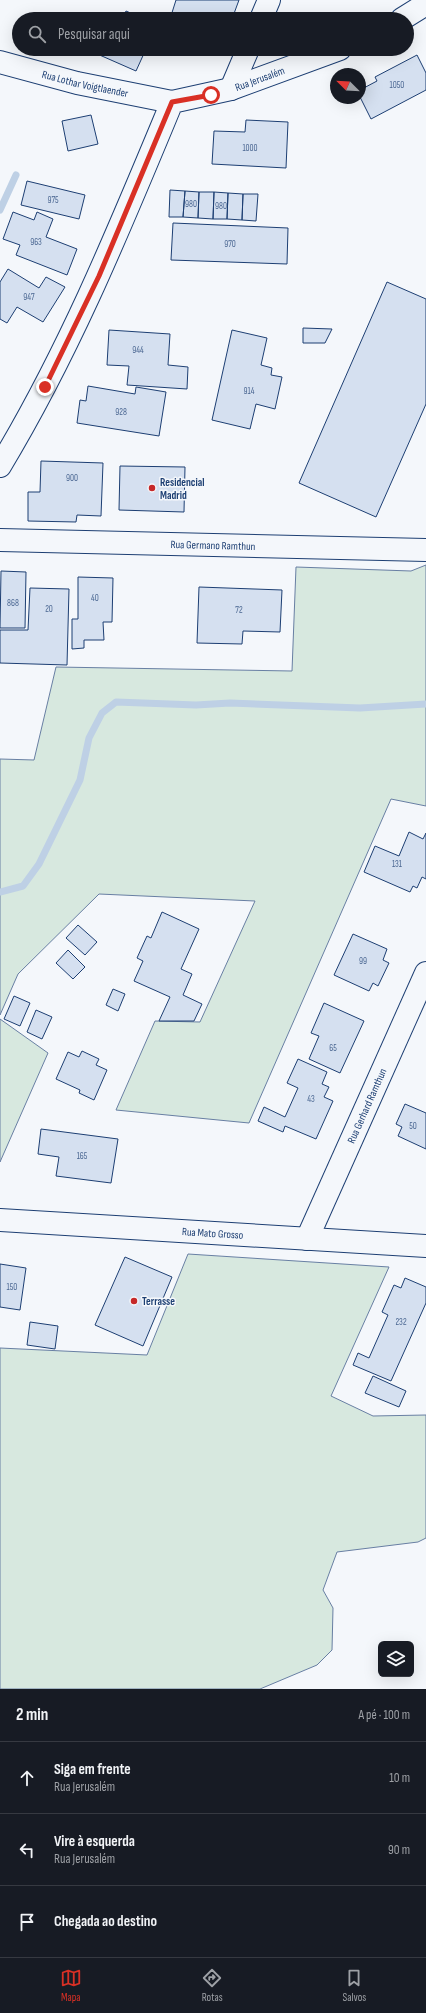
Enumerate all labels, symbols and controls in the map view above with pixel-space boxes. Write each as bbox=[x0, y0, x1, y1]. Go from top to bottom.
search box bbox=[12, 12, 414, 56]
icon: search bbox=[26, 23, 48, 45]
text: Pesquisar aqui bbox=[58, 25, 130, 44]
street label: Rua Jerusalém bbox=[233, 63, 286, 93]
street label: Rua Lothar Voigtlaender bbox=[41, 67, 129, 100]
north arrow bbox=[330, 68, 366, 104]
house number: 1050 bbox=[390, 80, 404, 91]
route start bbox=[202, 86, 220, 104]
house number: 1000 bbox=[242, 143, 258, 154]
house number: 975 bbox=[47, 195, 59, 206]
house number: 980 bbox=[185, 199, 197, 210]
house number: 980 bbox=[215, 201, 227, 212]
house number: 963 bbox=[30, 237, 42, 248]
house number: 970 bbox=[224, 239, 236, 250]
house number: 947 bbox=[23, 292, 35, 303]
house number: 944 bbox=[132, 345, 144, 356]
route end bbox=[36, 378, 54, 396]
house number: 914 bbox=[244, 386, 255, 397]
house number: 928 bbox=[115, 407, 127, 418]
house number: 900 bbox=[66, 473, 78, 484]
place label: Residencial Madrid bbox=[160, 476, 204, 502]
marker: Residencial Madrid bbox=[147, 483, 157, 493]
street label: Rua Germano Ramthun bbox=[170, 538, 256, 553]
house number: 40 bbox=[91, 593, 99, 604]
house number: 868 bbox=[7, 598, 19, 609]
house number: 20 bbox=[45, 604, 53, 615]
house number: 72 bbox=[235, 605, 243, 616]
house number: 131 bbox=[392, 859, 403, 870]
house number: 99 bbox=[359, 956, 367, 967]
house number: 65 bbox=[329, 1043, 337, 1054]
street label: Rua Gerhard Ramthun bbox=[344, 1066, 389, 1145]
house number: 43 bbox=[307, 1094, 315, 1105]
house number: 50 bbox=[409, 1121, 417, 1132]
house number: 165 bbox=[77, 1151, 88, 1162]
street label: Rua Mato Grosso bbox=[181, 1225, 244, 1241]
house number: 150 bbox=[7, 1282, 17, 1293]
place label: Terrasse bbox=[142, 1295, 175, 1308]
marker: Terrasse bbox=[129, 1296, 139, 1306]
house number: 232 bbox=[395, 1317, 407, 1328]
map controls bbox=[378, 1641, 414, 1677]
button: layers bbox=[378, 1641, 414, 1677]
text: 2 min bbox=[16, 1705, 48, 1725]
text: A pé · 100 m bbox=[358, 1707, 410, 1723]
text: Siga em frente bbox=[54, 1760, 131, 1779]
icon: ahead bbox=[16, 1767, 38, 1789]
text: 10 m bbox=[389, 1770, 410, 1786]
text: Rua Jerusalém bbox=[54, 1779, 115, 1795]
text: Vire à esquerda bbox=[54, 1832, 135, 1851]
icon: left bbox=[16, 1839, 38, 1861]
text: 90 m bbox=[388, 1842, 410, 1858]
text: Rua Jerusalém bbox=[54, 1851, 115, 1867]
icon: arrive bbox=[16, 1911, 38, 1933]
text: Chegada ao destino bbox=[54, 1912, 157, 1931]
tab: Mapa bbox=[60, 1967, 82, 2004]
tab: Rotas bbox=[201, 1967, 223, 2004]
tab: Salvos bbox=[343, 1967, 366, 2004]

